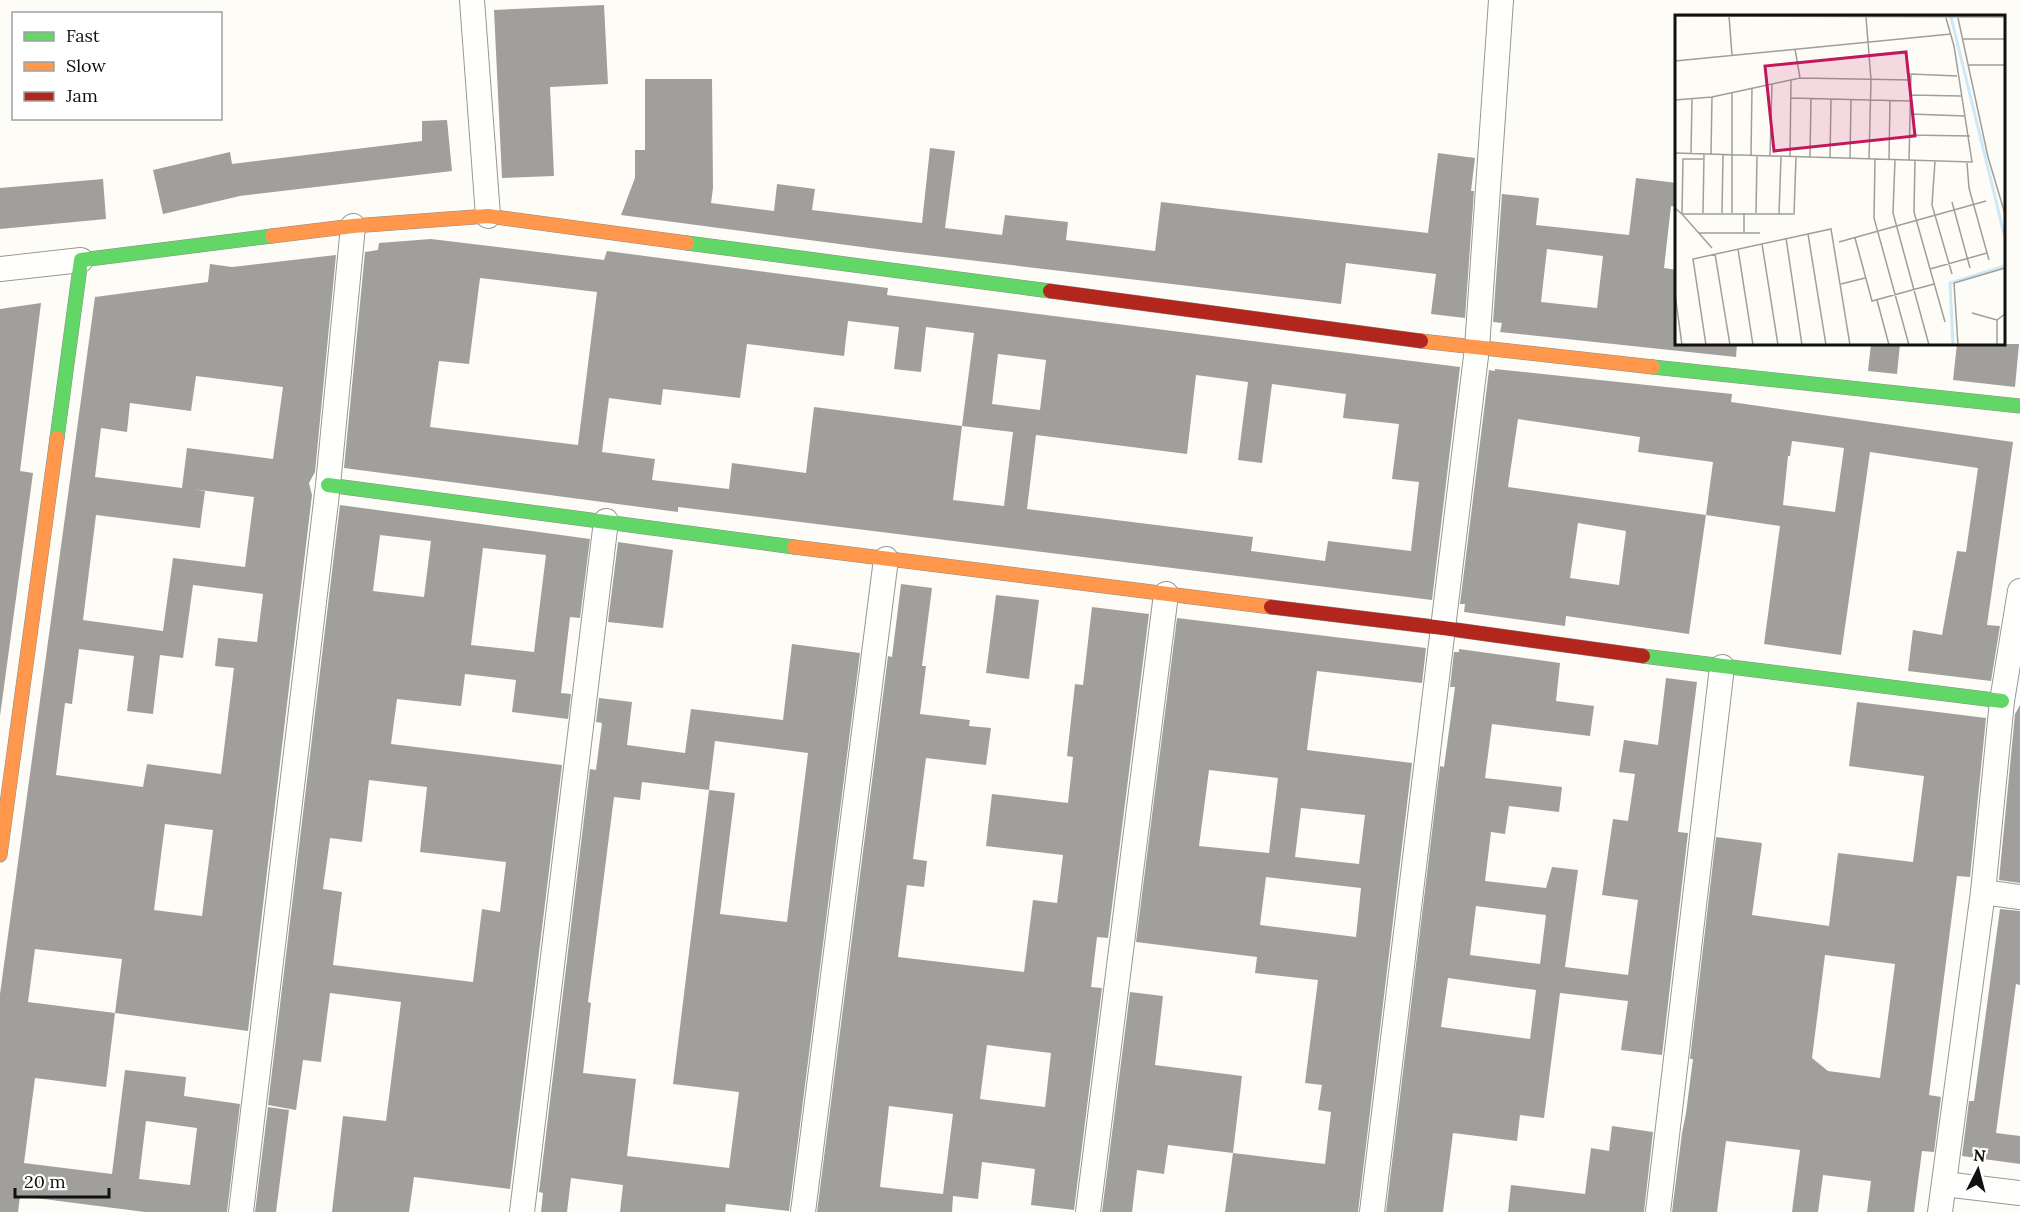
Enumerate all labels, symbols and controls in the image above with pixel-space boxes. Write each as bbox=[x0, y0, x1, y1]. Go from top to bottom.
legend bbox=[12, 12, 222, 120]
inset map bbox=[1675, 15, 2005, 345]
text: Fast bbox=[66, 24, 100, 47]
text: Slow bbox=[66, 54, 106, 77]
text: Jam bbox=[65, 84, 98, 107]
north arrow bbox=[1948, 1140, 2008, 1200]
text: N bbox=[1972, 1144, 1987, 1166]
scale bar bbox=[15, 1161, 110, 1199]
text: 20 m bbox=[24, 1170, 66, 1193]

